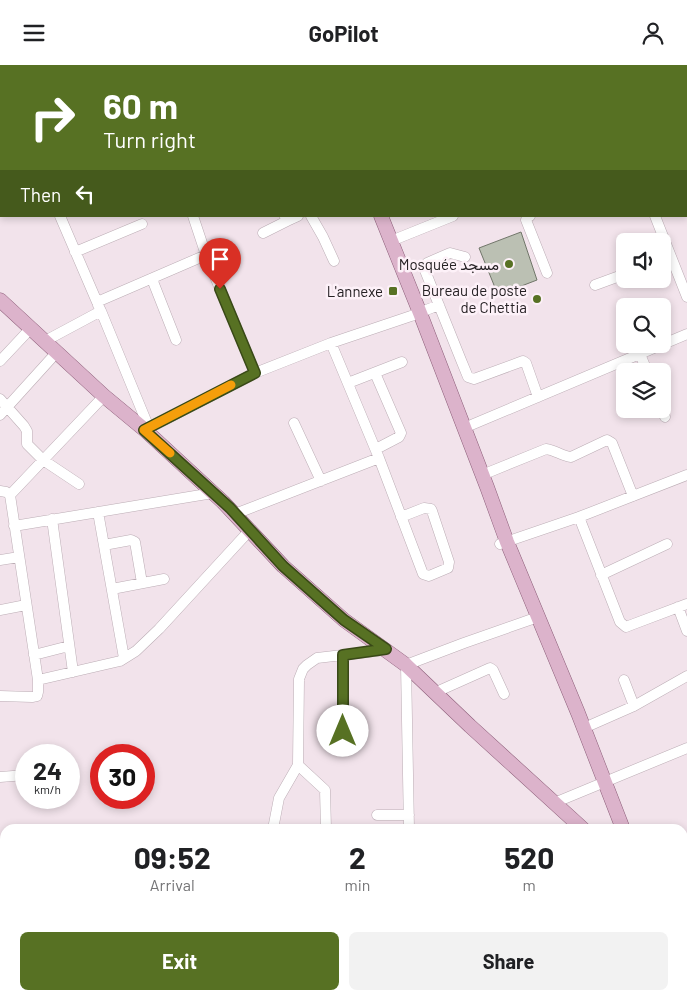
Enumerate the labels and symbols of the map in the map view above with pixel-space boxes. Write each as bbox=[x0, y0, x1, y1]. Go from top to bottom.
pin bbox=[199, 238, 241, 289]
place label: Mosquée مسجد bbox=[399, 255, 499, 274]
marker: Mosquée مسجد bbox=[503, 258, 515, 270]
place label: Bureau de poste de Chettia bbox=[422, 281, 527, 316]
place label: L'annexe bbox=[327, 282, 383, 300]
marker: L'annexe bbox=[387, 285, 399, 297]
marker: Bureau de poste de Chettia bbox=[531, 293, 543, 305]
position arrow bbox=[316, 704, 368, 756]
speed limit sign: 30 bbox=[90, 744, 155, 809]

